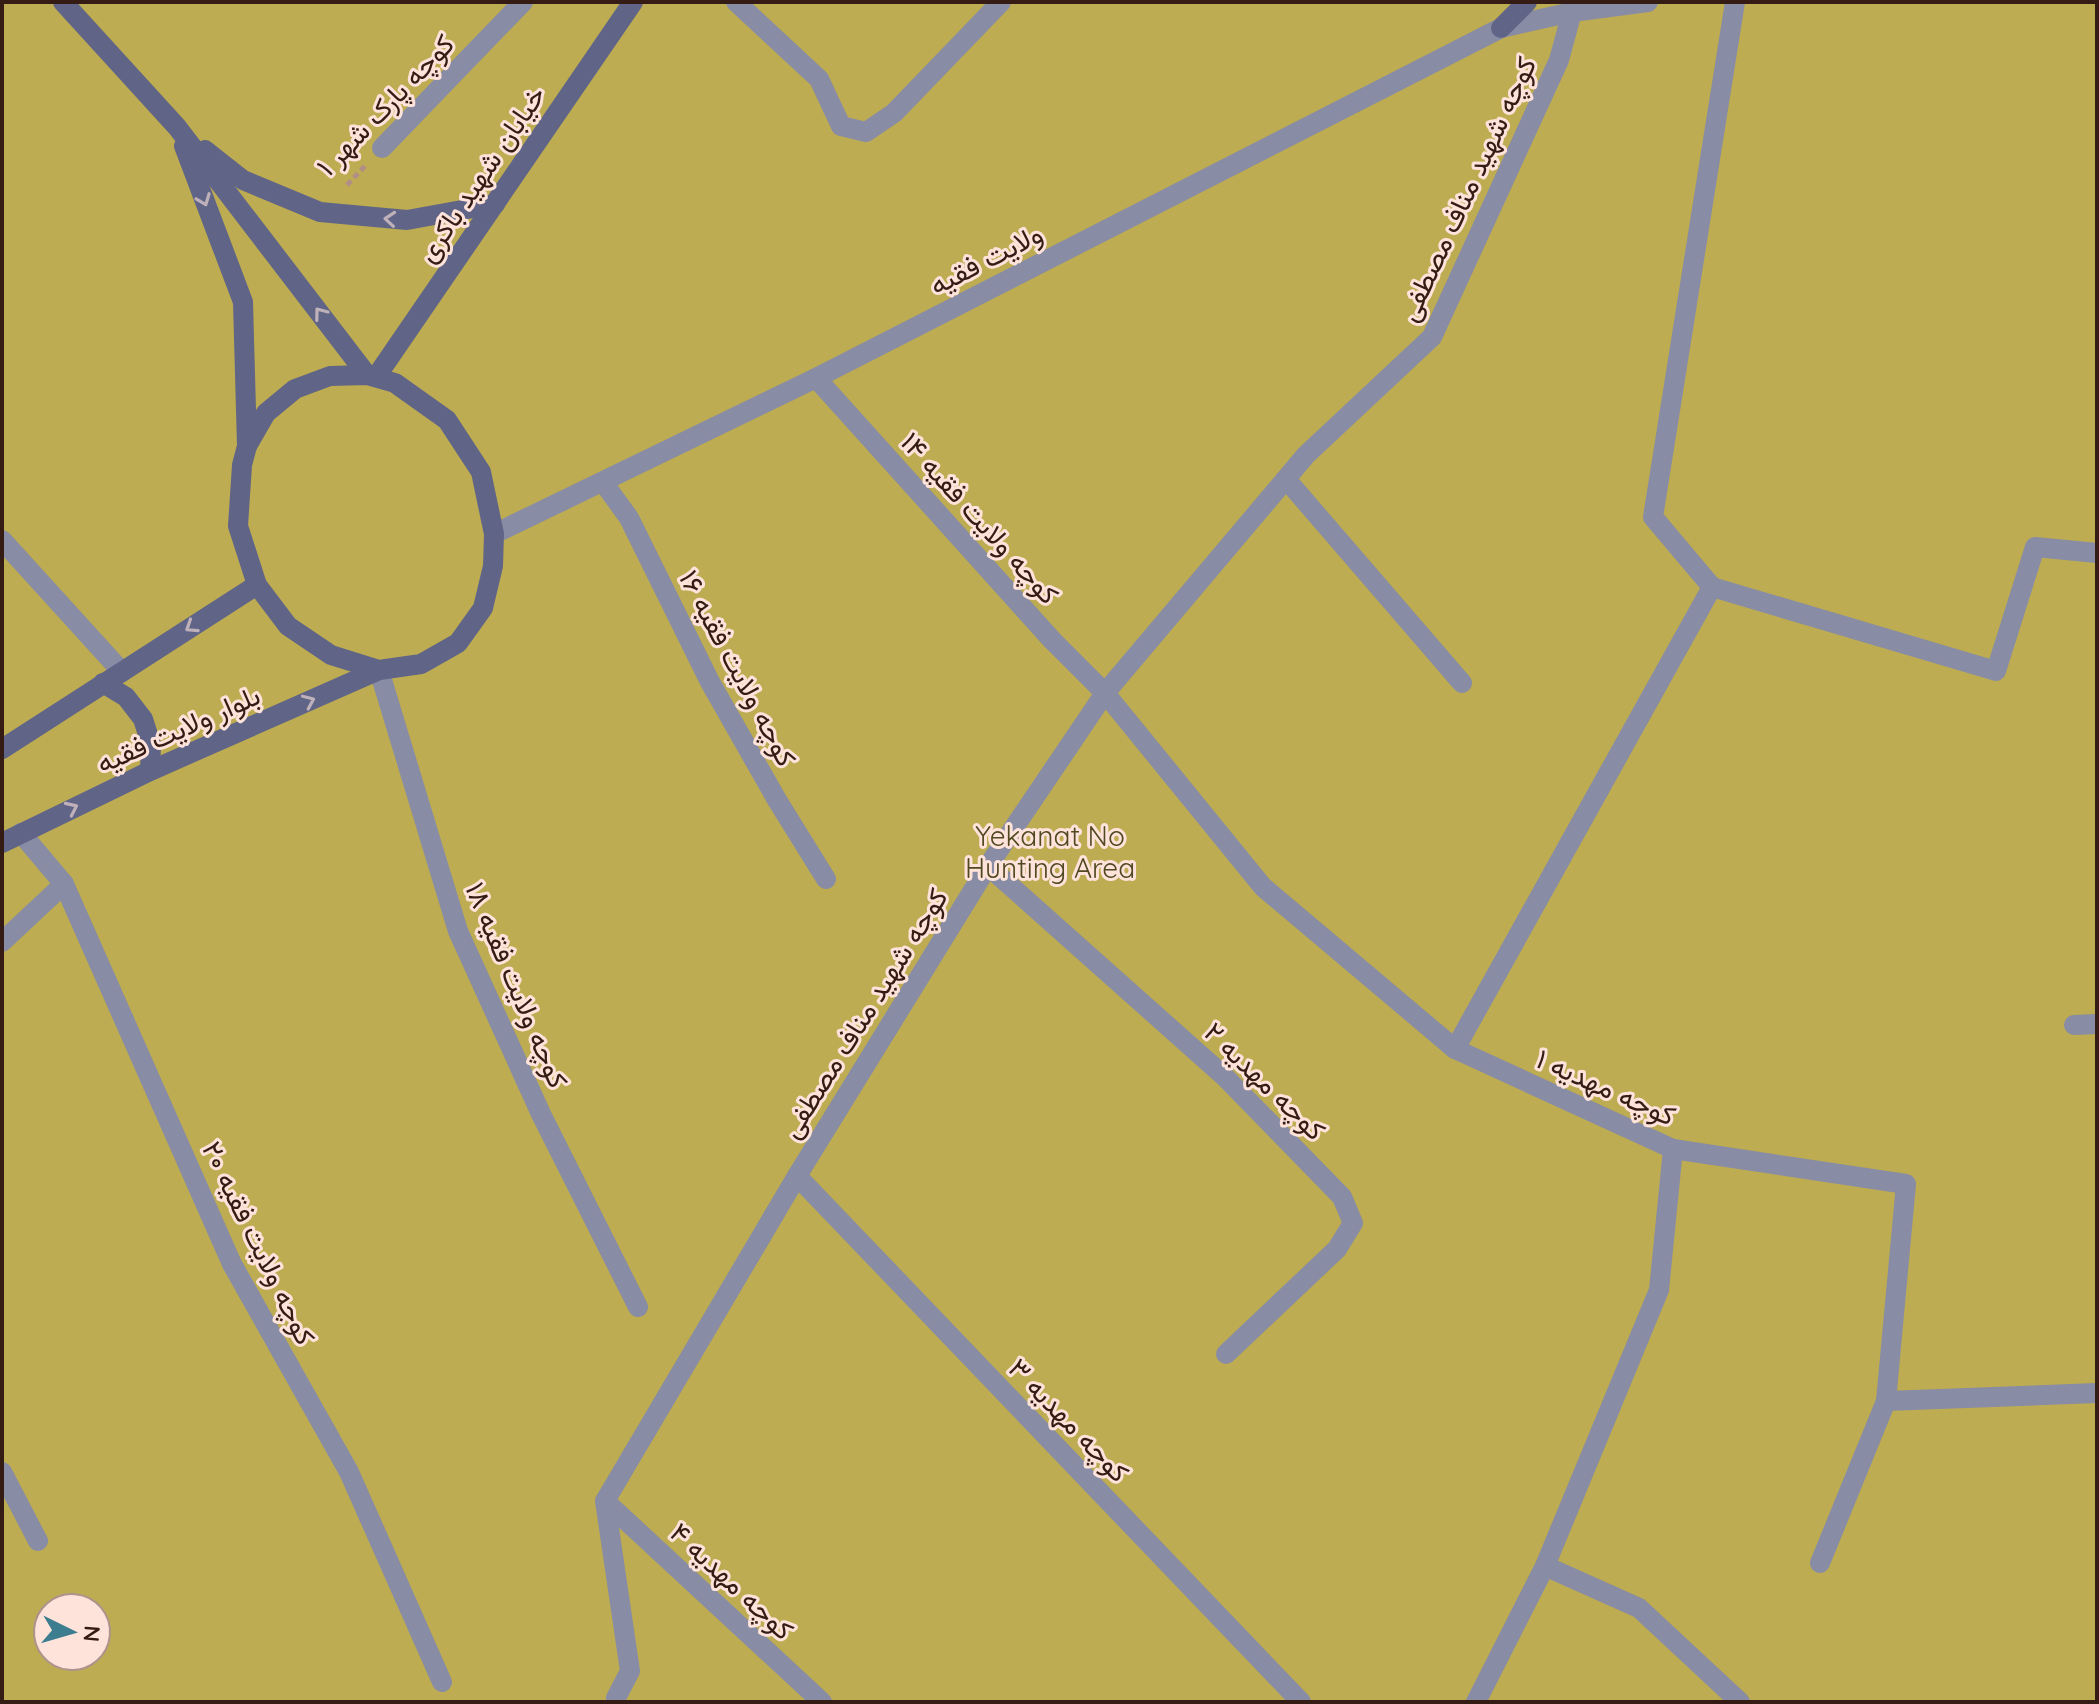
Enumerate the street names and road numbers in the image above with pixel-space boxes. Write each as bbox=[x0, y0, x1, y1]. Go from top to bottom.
street label: کوچه پارک شهر ۱ bbox=[308, 26, 462, 184]
street label: کوچه شهید مناف مصطفی bbox=[1390, 51, 1545, 328]
street label: خیابان شهید باکری bbox=[409, 79, 553, 269]
street label: ولایت فقیه bbox=[923, 215, 1049, 303]
street label: کوچه ولایت فقیه ۱۴ bbox=[892, 424, 1067, 612]
street label: کوچه ولایت فقیه ۱۶ bbox=[670, 564, 805, 773]
street label: بلوار ولایت فقیه bbox=[91, 677, 265, 781]
street label: کوچه ولایت فقیه ۱۸ bbox=[456, 877, 577, 1094]
street label: کوچه شهید مناف مصطفی bbox=[772, 881, 956, 1145]
street label: کوچه مهدیه ۲ bbox=[1196, 1014, 1333, 1149]
street label: کوچه مهدیه ۱ bbox=[1530, 1040, 1681, 1135]
street label: کوچه ولایت فقیه ۲۰ bbox=[193, 1135, 324, 1351]
street label: کوچه مهدیه ۳ bbox=[1000, 1350, 1137, 1490]
street label: کوچه مهدیه ۴ bbox=[662, 1514, 801, 1648]

